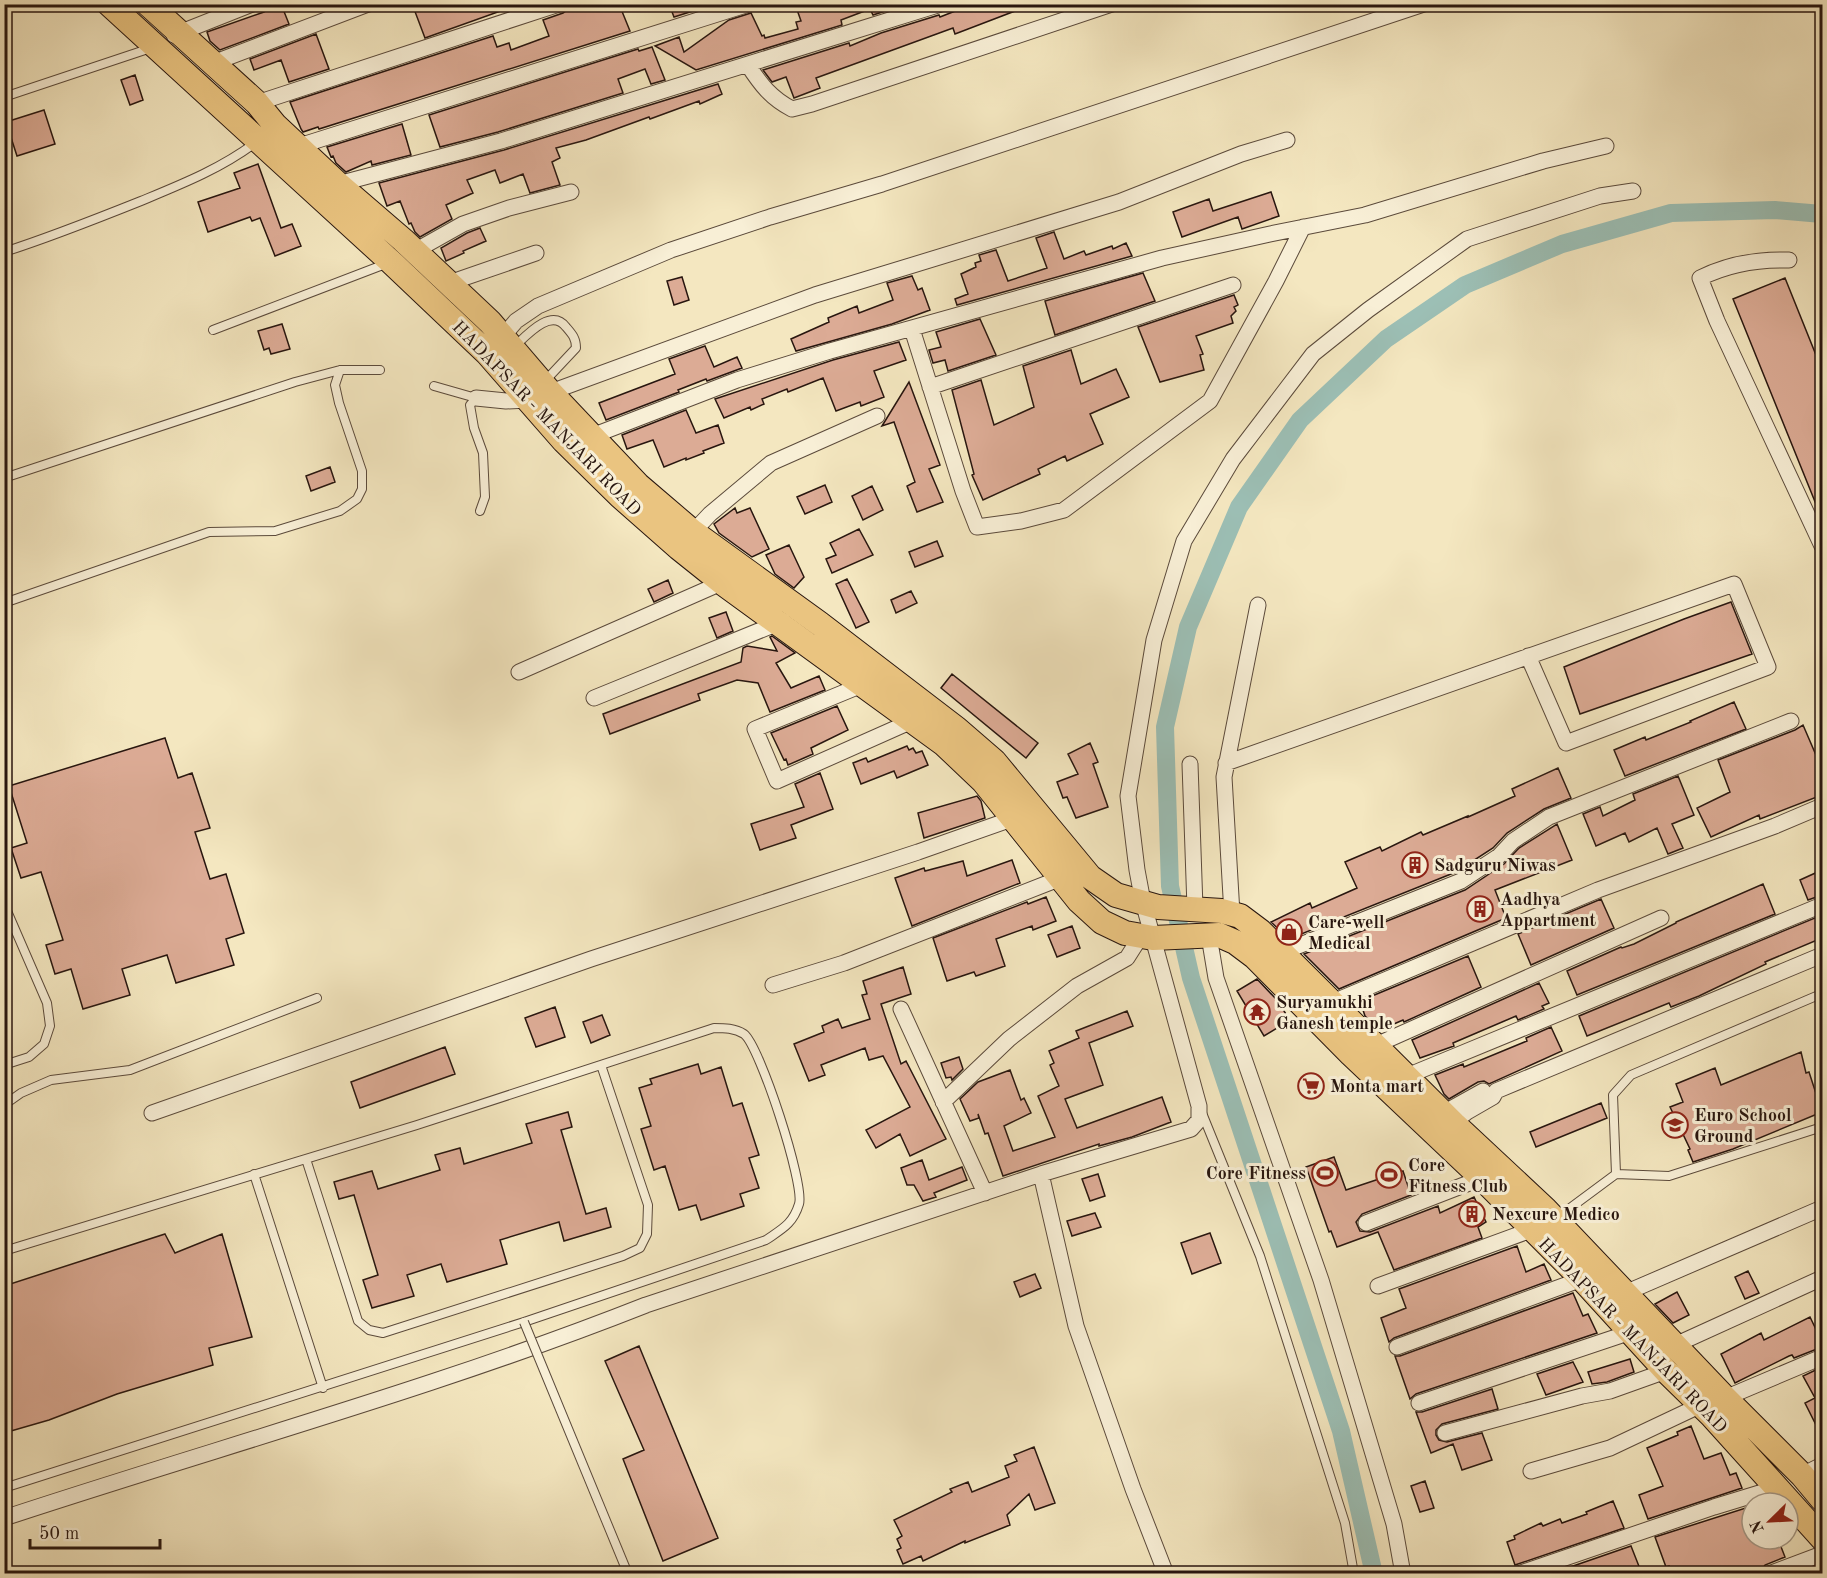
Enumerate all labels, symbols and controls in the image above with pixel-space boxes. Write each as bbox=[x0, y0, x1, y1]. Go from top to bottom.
street label: HADAPSAR - MANJARI ROAD bbox=[448, 318, 644, 520]
building icon: Sadguru Niwas bbox=[1400, 850, 1430, 880]
place label: Sadguru Niwas bbox=[1434, 857, 1556, 875]
place label: Aadhya Appartment bbox=[1500, 891, 1597, 930]
building icon: Aadhya Appartment bbox=[1465, 894, 1495, 924]
place label: Care-well Medical bbox=[1308, 914, 1385, 953]
shop icon: Care-well Medical bbox=[1274, 917, 1304, 947]
place label: Suryamukhi Ganesh temple bbox=[1276, 994, 1393, 1033]
temple icon: Suryamukhi Ganesh temple bbox=[1242, 997, 1272, 1027]
supermarket icon: Monta mart bbox=[1296, 1071, 1326, 1101]
place label: Monta mart bbox=[1330, 1078, 1424, 1096]
place label: Euro School Ground bbox=[1694, 1107, 1792, 1146]
school or university icon: Euro School Ground bbox=[1660, 1110, 1690, 1140]
place label: Core Fitness Club bbox=[1408, 1157, 1508, 1196]
sports icon: Core Fitness bbox=[1310, 1158, 1340, 1188]
sports icon: Core Fitness Club bbox=[1374, 1160, 1404, 1190]
place label: Core Fitness bbox=[1206, 1165, 1306, 1183]
building icon: Nexcure Medico bbox=[1457, 1199, 1487, 1229]
place label: Nexcure Medico bbox=[1492, 1206, 1620, 1224]
street label: HADAPSAR - MANJARI ROAD bbox=[1534, 1235, 1730, 1437]
north arrow bbox=[1740, 1491, 1800, 1551]
scale bar bbox=[30, 1512, 160, 1550]
text: N bbox=[1748, 1517, 1768, 1535]
text: 50 m bbox=[39, 1525, 79, 1543]

